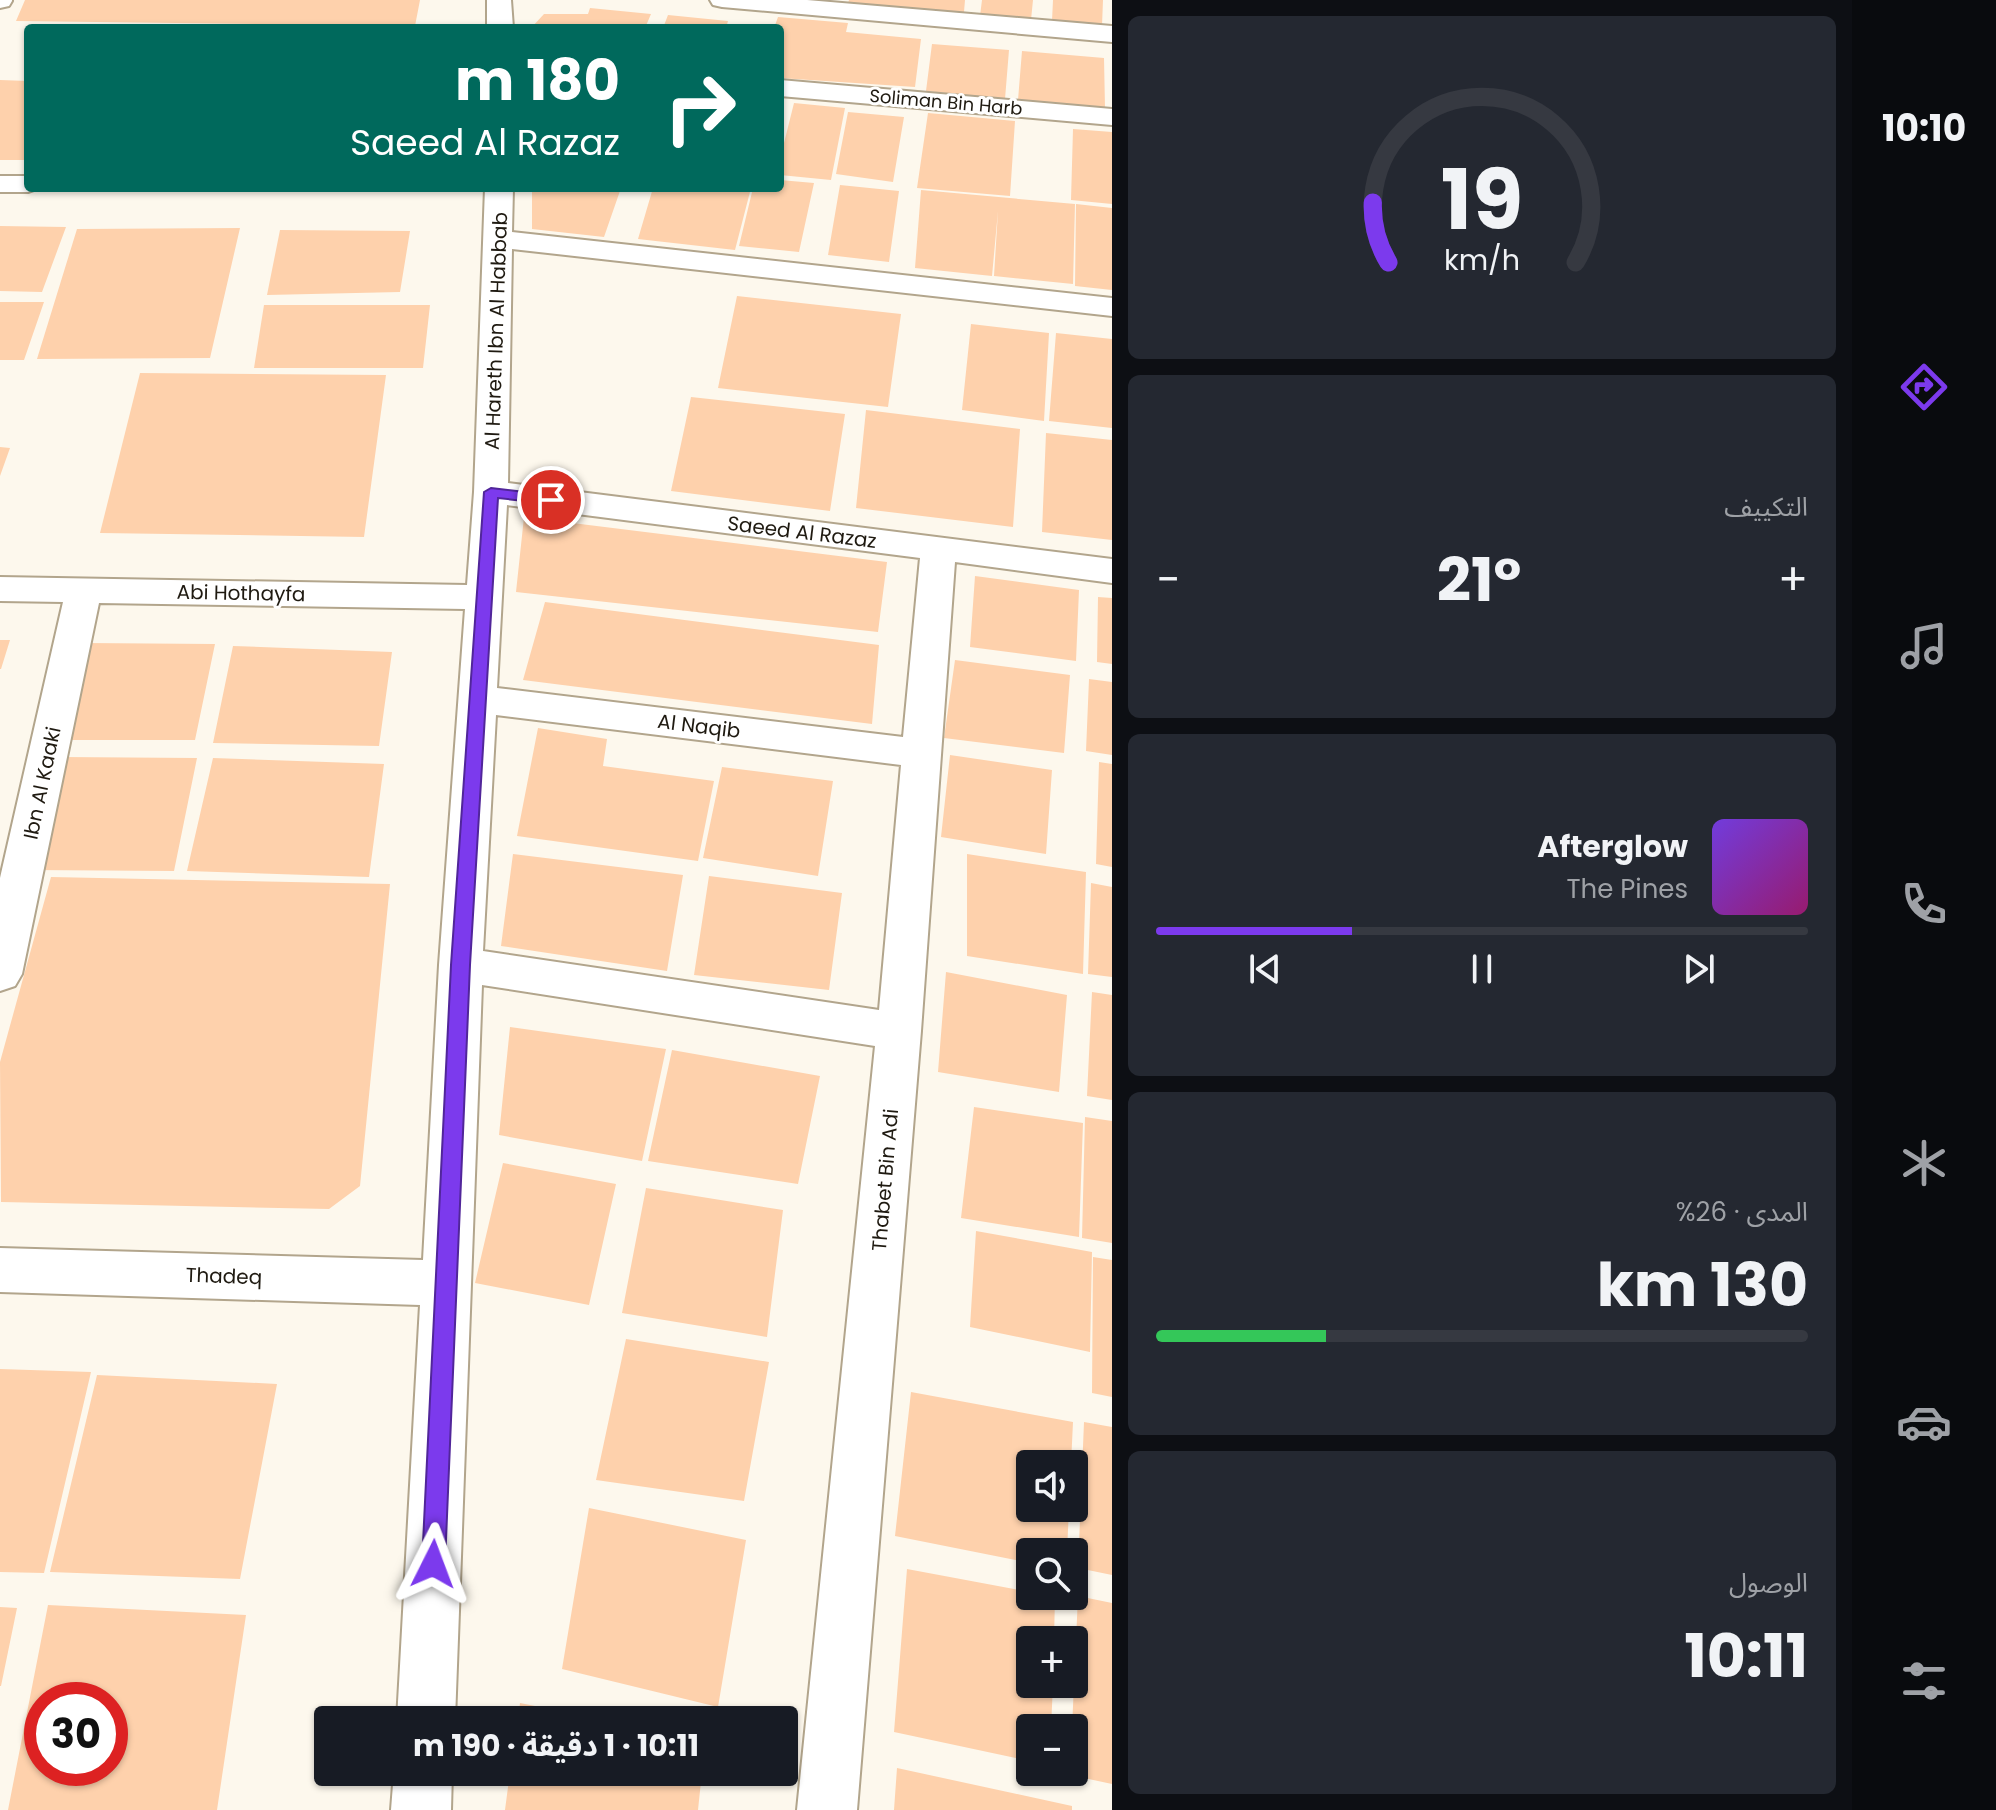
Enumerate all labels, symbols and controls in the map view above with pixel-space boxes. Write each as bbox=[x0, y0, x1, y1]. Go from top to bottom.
text: 180 m bbox=[455, 41, 620, 120]
icon: right bbox=[648, 56, 752, 160]
street label: Soliman Bin Harb bbox=[869, 83, 1023, 121]
text: 10:10 bbox=[1882, 103, 1966, 154]
text: Saeed Al Razaz bbox=[350, 117, 620, 168]
text: 19 bbox=[1441, 142, 1523, 258]
street label: Al Hareth Ibn Al Habbab bbox=[478, 212, 514, 450]
text: km/h bbox=[1444, 241, 1520, 281]
icon: directions bbox=[1896, 359, 1952, 415]
pin bbox=[517, 466, 585, 534]
icon: arrive bbox=[529, 478, 573, 522]
text: التكييف bbox=[1724, 489, 1808, 525]
street label: Saeed Al Razaz bbox=[726, 509, 878, 555]
text: 21° bbox=[1437, 538, 1521, 622]
text: − bbox=[1156, 549, 1180, 610]
text: + bbox=[1778, 549, 1808, 610]
street label: Abi Hothayfa bbox=[176, 578, 306, 608]
icon: music bbox=[1896, 618, 1952, 674]
street label: Al Naqib bbox=[656, 707, 742, 745]
street label: Ibn Al Kaaki bbox=[16, 724, 68, 842]
text: Afterglow bbox=[1537, 825, 1688, 868]
text: The Pines bbox=[1566, 871, 1688, 907]
icon: phone bbox=[1896, 876, 1952, 932]
icon: previous bbox=[1243, 947, 1287, 991]
icon: pause bbox=[1460, 947, 1504, 991]
icon: next bbox=[1677, 947, 1721, 991]
street label: Thabet Bin Adi bbox=[865, 1108, 905, 1252]
icon: climate bbox=[1896, 1135, 1952, 1191]
text: المدى · 26% bbox=[1676, 1194, 1808, 1230]
text: 130 km bbox=[1597, 1243, 1808, 1327]
street label: Thadeq bbox=[185, 1261, 263, 1291]
icon: car bbox=[1896, 1394, 1952, 1450]
map controls bbox=[1016, 1450, 1088, 1786]
button: sound bbox=[1016, 1450, 1088, 1522]
position arrow bbox=[391, 1522, 475, 1606]
button: search bbox=[1016, 1538, 1088, 1610]
text: الوصول bbox=[1729, 1565, 1808, 1601]
text: 10:11 bbox=[1684, 1614, 1808, 1698]
button: + bbox=[1016, 1626, 1088, 1698]
icon: filters bbox=[1896, 1653, 1952, 1709]
speed limit sign: 30 bbox=[24, 1682, 128, 1786]
button: − bbox=[1016, 1714, 1088, 1786]
text: 10:11 · 1 دقيقة · 190 m bbox=[413, 1724, 699, 1767]

